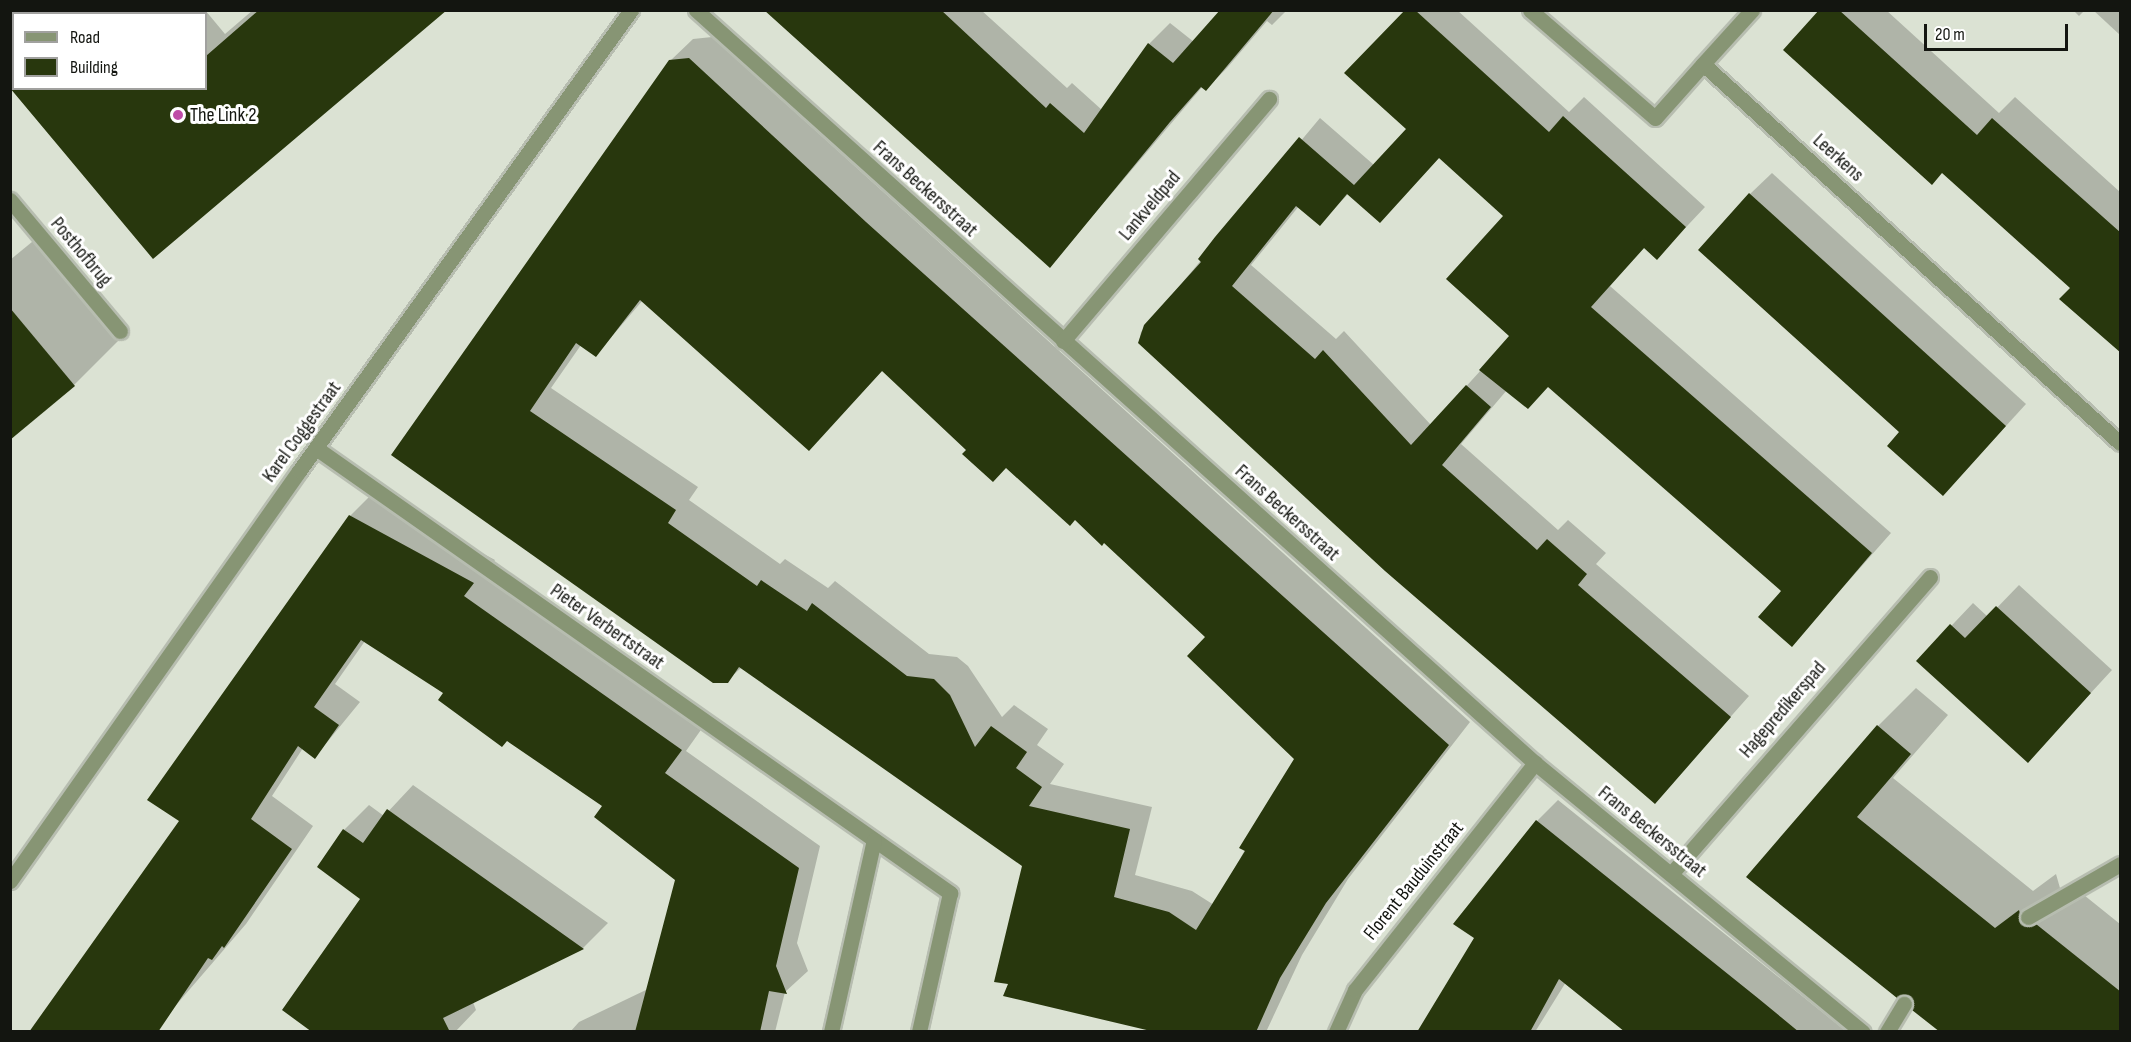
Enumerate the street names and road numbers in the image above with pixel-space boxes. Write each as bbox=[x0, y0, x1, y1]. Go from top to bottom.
street label: Leerkens bbox=[1808, 129, 1868, 187]
street label: Frans Beckersstraat bbox=[868, 136, 982, 242]
street label: Lankveldpad bbox=[1114, 166, 1186, 246]
street label: Posthofbrug bbox=[45, 213, 117, 291]
street label: Karel Coggestraat bbox=[257, 377, 347, 487]
street label: Frans Beckersstraat bbox=[1230, 460, 1344, 566]
street label: Pieter Verbertstraat bbox=[545, 579, 669, 675]
street label: Hagepredikerspad bbox=[1735, 657, 1831, 763]
street label: Frans Beckersstraat bbox=[1593, 781, 1711, 883]
street label: Florent Bauduinstraat bbox=[1359, 817, 1469, 945]

